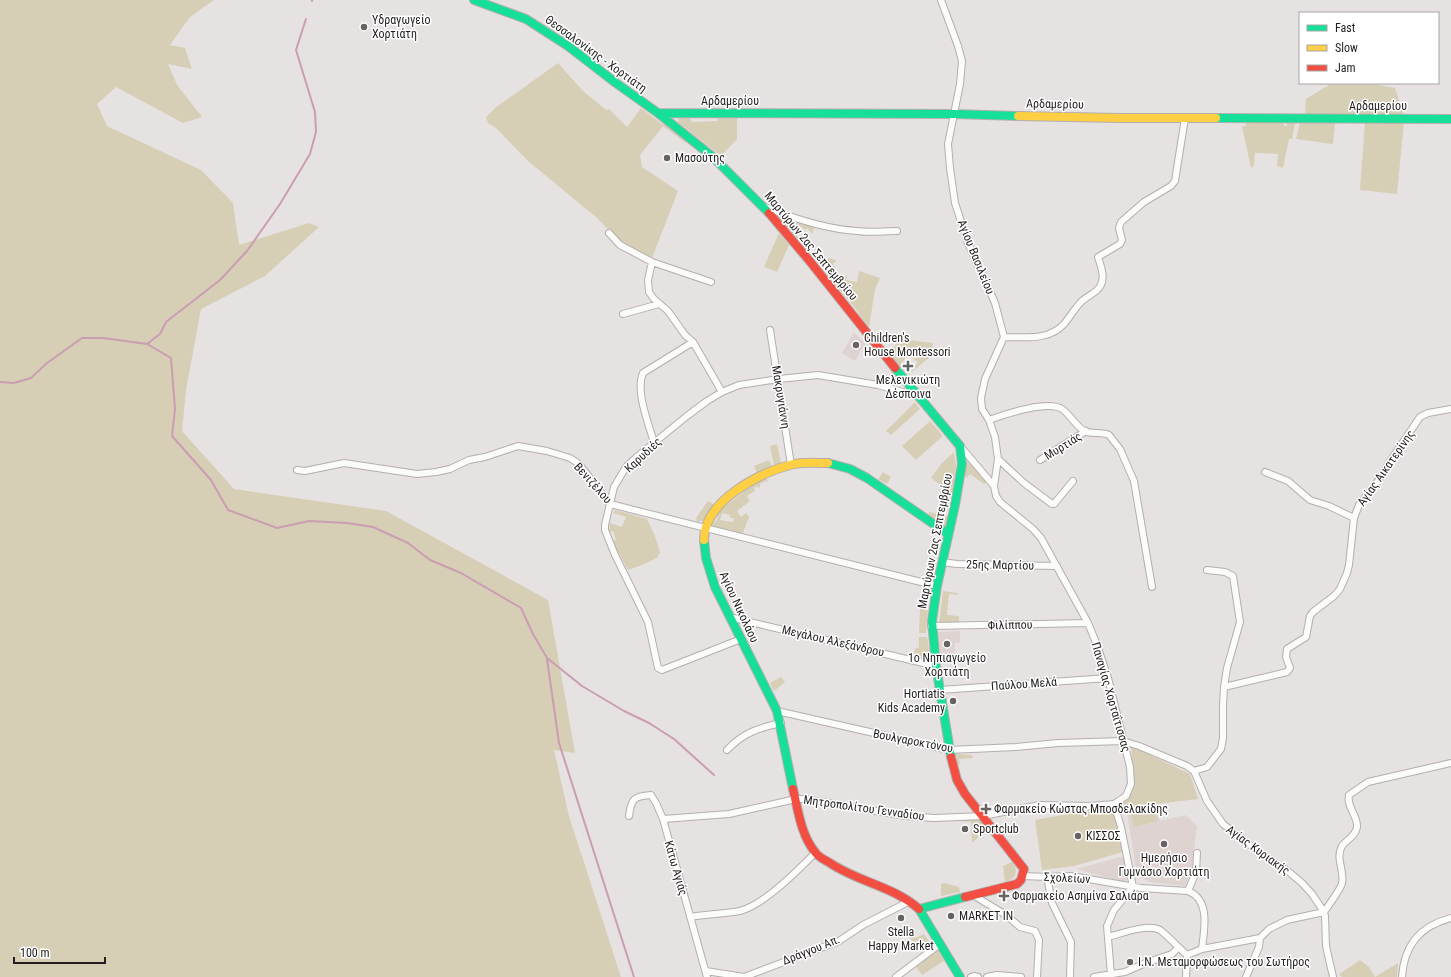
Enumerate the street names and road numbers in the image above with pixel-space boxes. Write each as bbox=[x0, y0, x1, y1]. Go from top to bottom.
street label: Θεσσαλονίκης - Χορτιάτη bbox=[542, 12, 650, 96]
street label: Αρδαμερίου bbox=[701, 94, 759, 108]
street label: Αρδαμερίου bbox=[1026, 96, 1084, 112]
street label: Αρδαμερίου bbox=[1349, 99, 1407, 113]
street label: Μαρτύρων 2ας Σεπτεμβρίου bbox=[761, 189, 861, 303]
street label: Αγίου Βασιλείου bbox=[955, 218, 997, 297]
street label: Μακρυγιάννη bbox=[769, 364, 793, 430]
street label: Αγίας Αικατερίνης bbox=[1355, 427, 1418, 509]
street label: Μυρτιάς bbox=[1042, 429, 1085, 463]
street label: Καρυδιές bbox=[622, 434, 664, 475]
street label: Βενιζέλου bbox=[571, 460, 615, 506]
street label: Μαρτύρων 2ας Σεπτεμβρίου bbox=[915, 472, 955, 610]
street label: 25ης Μαρτίου bbox=[966, 557, 1034, 573]
street label: Αγίου Νικολάου bbox=[716, 569, 762, 645]
street label: Φιλίππου bbox=[987, 618, 1033, 632]
street label: Μεγάλου Αλεξάνδρου bbox=[780, 622, 886, 661]
street label: Παναγίας Χορταΐτισσας bbox=[1089, 640, 1133, 754]
street label: Παύλου Μελά bbox=[991, 675, 1057, 693]
street label: Βουλγαροκτόνου bbox=[872, 726, 954, 756]
street label: Μητροπολίτου Γενναδίου bbox=[803, 793, 926, 823]
street label: Αγίας Κυριακής bbox=[1224, 822, 1293, 878]
street label: Κάτω Αγιάς bbox=[662, 839, 691, 897]
street label: Σχολείων bbox=[1043, 870, 1091, 886]
street label: Δράγγου Απ. bbox=[780, 932, 842, 968]

